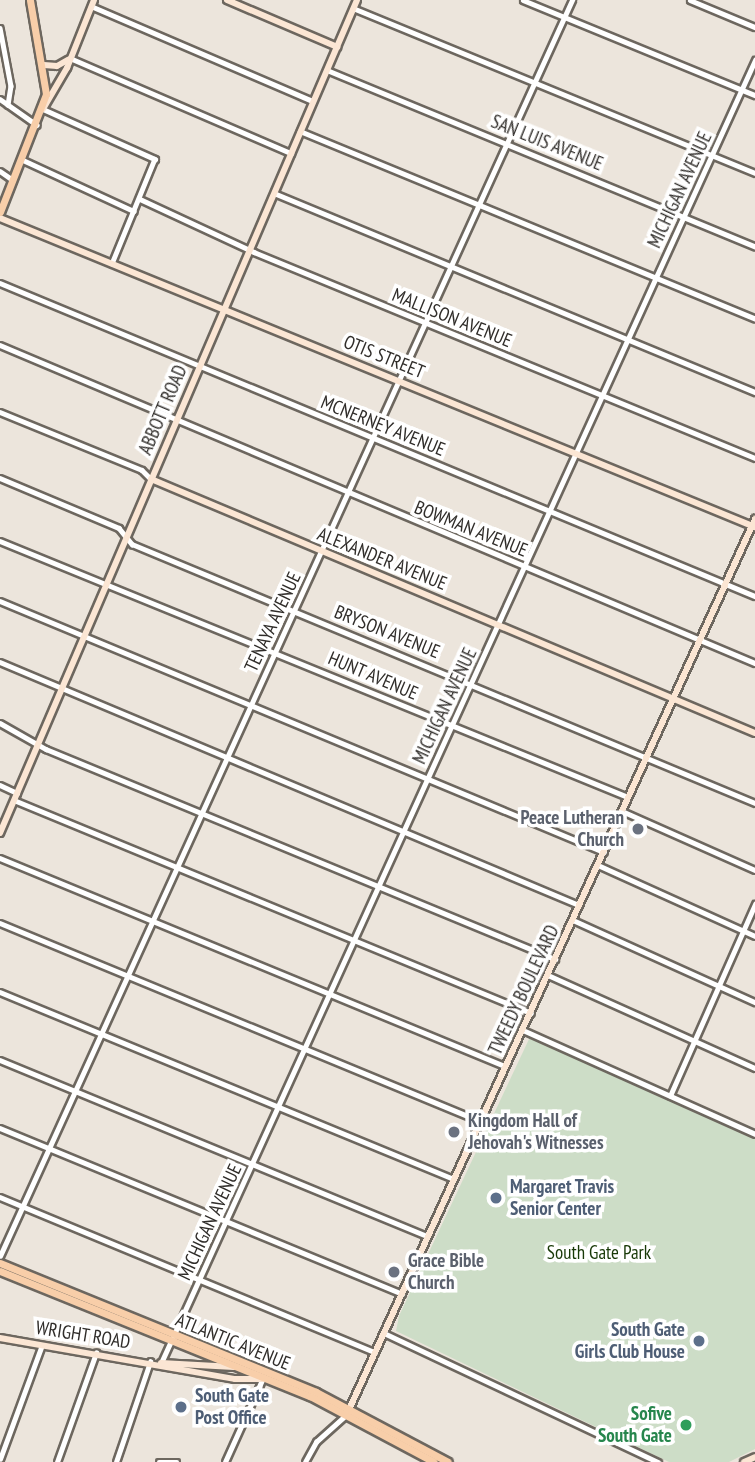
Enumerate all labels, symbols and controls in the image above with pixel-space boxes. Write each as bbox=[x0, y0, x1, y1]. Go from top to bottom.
street label: SAN LUIS AVENUE bbox=[487, 110, 607, 176]
street label: MICHIGAN AVENUE bbox=[643, 128, 717, 252]
street label: MALLISON AVENUE bbox=[389, 284, 515, 352]
street label: OTIS STREET bbox=[340, 330, 428, 384]
street label: ABBOTT ROAD bbox=[134, 362, 192, 458]
street label: MCNERNEY AVENUE bbox=[317, 391, 449, 461]
street label: BOWMAN AVENUE bbox=[411, 496, 531, 562]
street label: ALEXANDER AVENUE bbox=[314, 523, 450, 595]
street label: TENAYA AVENUE bbox=[240, 568, 306, 676]
street label: BRYSON AVENUE bbox=[331, 600, 443, 664]
street label: MICHIGAN AVENUE bbox=[408, 644, 482, 768]
street label: HUNT AVENUE bbox=[324, 647, 422, 705]
place label: Peace Lutheran Church bbox=[520, 807, 624, 851]
marker: Peace Lutheran Church bbox=[630, 821, 646, 837]
street label: TWEEDY BOULEVARD bbox=[484, 921, 564, 1059]
place label: Kingdom Hall of Jehovah's Witnesses bbox=[468, 1110, 604, 1154]
marker: Kingdom Hall of Jehovah's Witnesses bbox=[446, 1124, 462, 1140]
street label: MICHIGAN AVENUE bbox=[173, 1160, 247, 1284]
place label: Margaret Travis Senior Center bbox=[510, 1176, 615, 1220]
marker: Margaret Travis Senior Center bbox=[488, 1190, 504, 1206]
park label: South Gate Park bbox=[547, 1242, 651, 1264]
place label: Grace Bible Church bbox=[408, 1250, 484, 1294]
marker: Grace Bible Church bbox=[386, 1264, 402, 1280]
street label: ATLANTIC AVENUE bbox=[172, 1308, 294, 1376]
street label: WRIGHT ROAD bbox=[34, 1316, 132, 1354]
place label: South Gate Girls Club House bbox=[575, 1319, 685, 1363]
marker: South Gate Girls Club House bbox=[691, 1333, 707, 1349]
place label: South Gate Post Office bbox=[195, 1385, 269, 1429]
marker: South Gate Post Office bbox=[173, 1399, 189, 1415]
place label: Sofive South Gate bbox=[598, 1403, 672, 1447]
marker: Sofive South Gate bbox=[678, 1417, 694, 1433]

